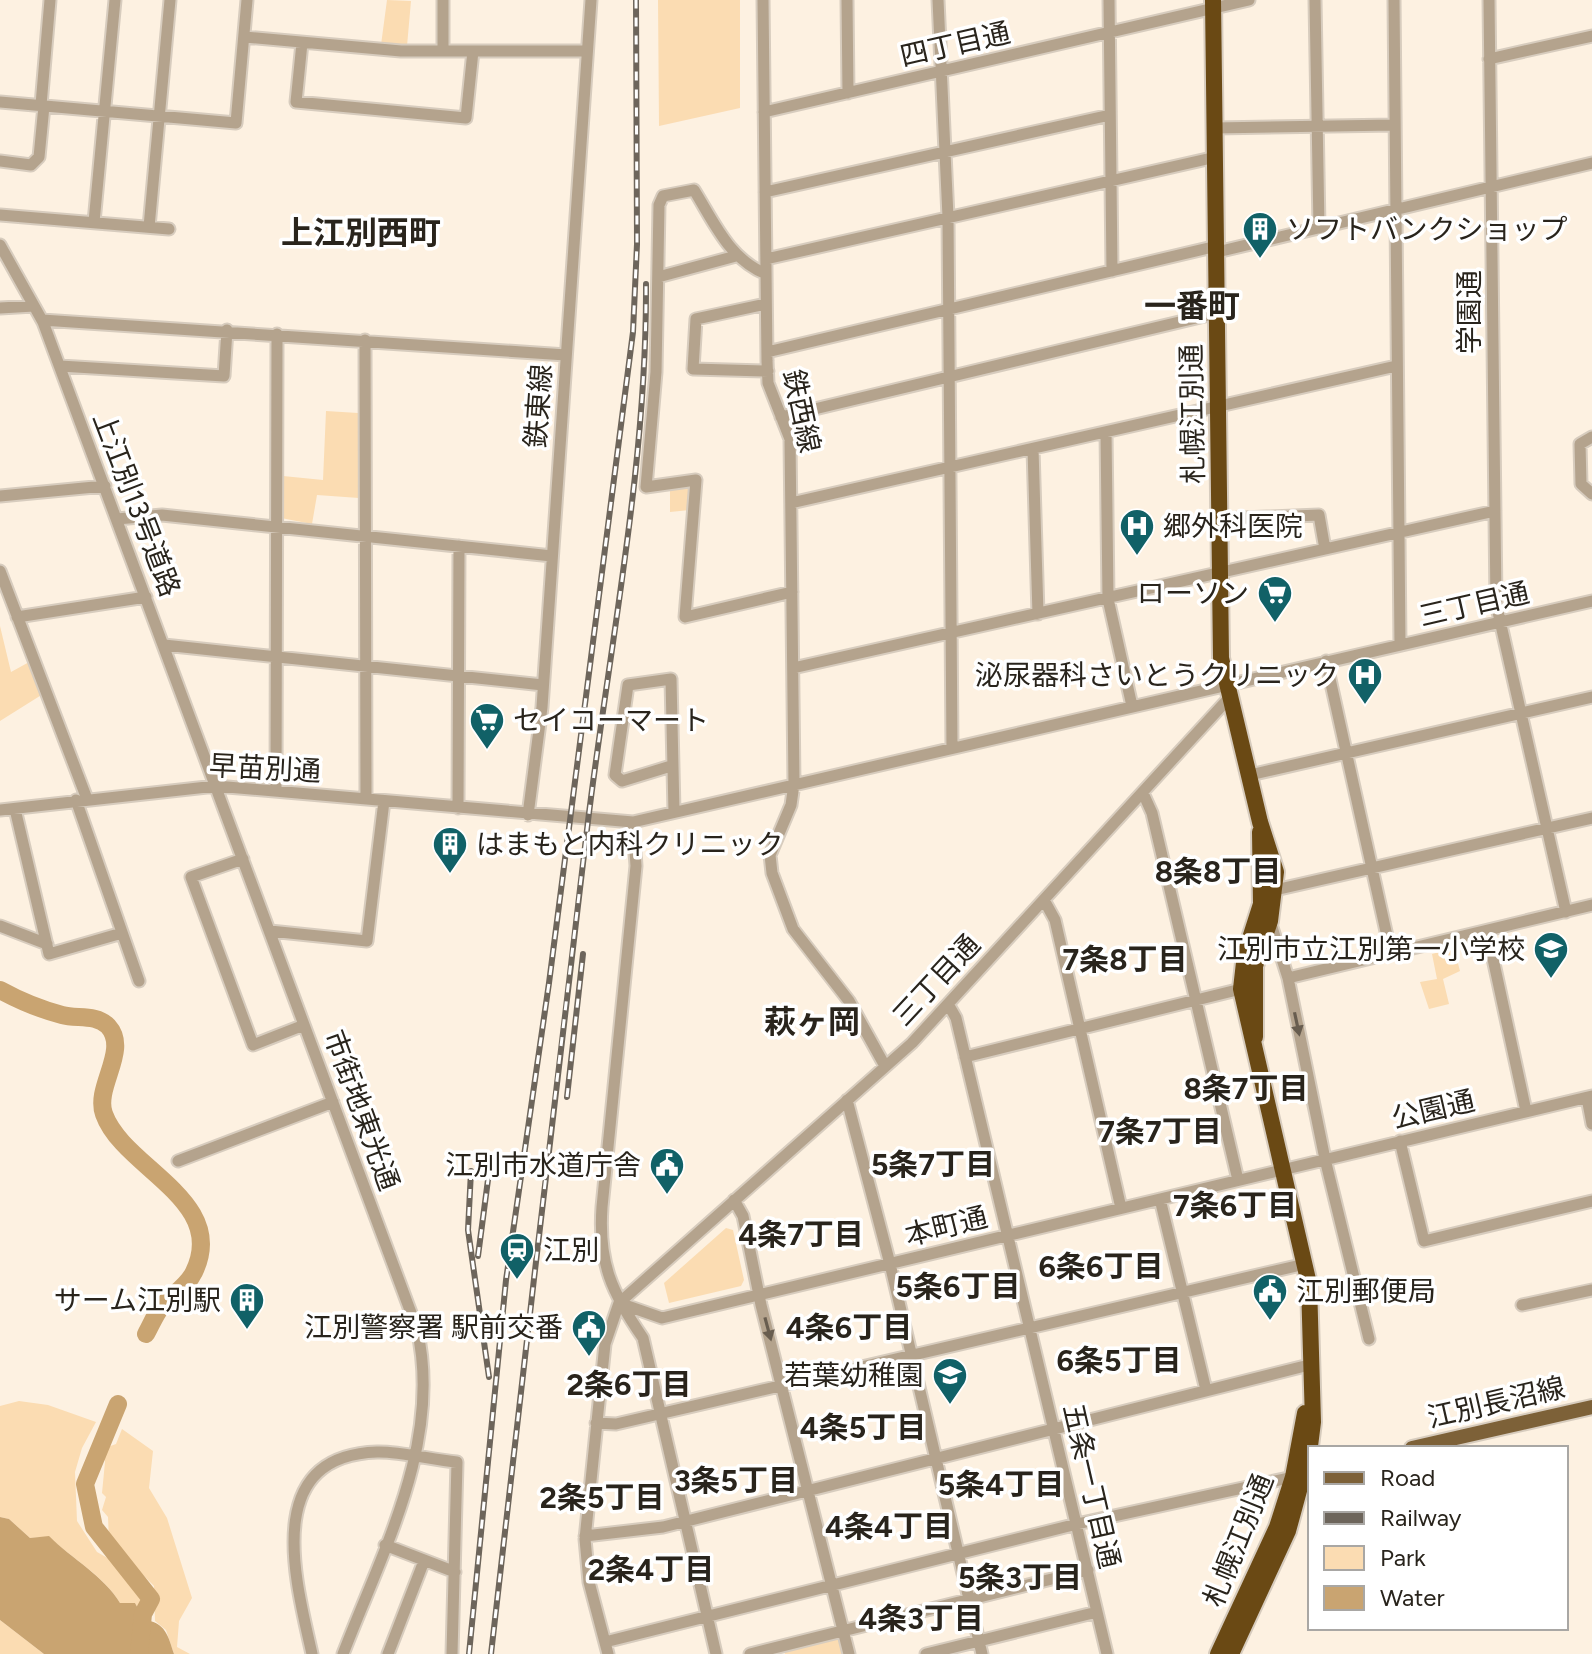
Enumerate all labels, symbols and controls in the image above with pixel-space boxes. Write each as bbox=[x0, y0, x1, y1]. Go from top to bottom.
street label: 四丁目通 bbox=[897, 15, 1013, 73]
building icon: ソフトバンクショップ bbox=[1241, 210, 1279, 260]
place label: ソフトバンクショップ bbox=[1286, 212, 1567, 246]
district label: 上江別西町 bbox=[281, 214, 441, 252]
street label: 学園通 bbox=[1452, 270, 1486, 354]
district label: 一番町 bbox=[1144, 287, 1240, 325]
street label: 札幌江別通 bbox=[1174, 344, 1210, 484]
street label: 鉄東線 bbox=[518, 363, 558, 449]
street label: 鉄西線 bbox=[777, 366, 827, 456]
street label: 上江別13号道路 bbox=[86, 407, 188, 601]
hospital icon: 郷外科医院 bbox=[1118, 507, 1156, 557]
place label: 郷外科医院 bbox=[1163, 509, 1303, 543]
supermarket icon: ローソン bbox=[1256, 574, 1294, 624]
street label: 三丁目通 bbox=[1416, 575, 1532, 633]
place label: ローソン bbox=[1137, 576, 1249, 610]
hospital icon: 泌尿器科さいとうクリニック bbox=[1346, 656, 1384, 706]
place label: 泌尿器科さいとうクリニック bbox=[975, 658, 1339, 692]
supermarket icon: セイコーマート bbox=[468, 701, 506, 751]
place label: セイコーマート bbox=[513, 703, 709, 737]
street label: 早苗別通 bbox=[208, 748, 322, 788]
building icon: はまもと内科クリニック bbox=[431, 825, 469, 875]
place label: はまもと内科クリニック bbox=[476, 827, 783, 861]
district label: 8条8丁目 bbox=[1155, 853, 1281, 890]
street label: 三丁目通 bbox=[885, 927, 987, 1033]
school or university icon: 江別市立江別第一小学校 bbox=[1532, 930, 1570, 980]
place label: 江別市立江別第一小学校 bbox=[1217, 932, 1525, 966]
district label: 7条8丁目 bbox=[1062, 941, 1188, 978]
district label: 萩ヶ岡 bbox=[764, 1003, 860, 1041]
one-way arrow bbox=[1291, 1012, 1304, 1037]
street label: 市街地東光通 bbox=[317, 1025, 407, 1195]
district label: 8条7丁目 bbox=[1183, 1070, 1309, 1107]
street label: 公園通 bbox=[1388, 1083, 1478, 1135]
district label: 7条7丁目 bbox=[1098, 1113, 1222, 1150]
public building icon: 江別市水道庁舎 bbox=[648, 1146, 686, 1196]
district label: 5条7丁目 bbox=[871, 1146, 995, 1183]
place label: 江別市水道庁舎 bbox=[445, 1148, 641, 1182]
district label: 7条6丁目 bbox=[1173, 1187, 1297, 1224]
street label: 本町通 bbox=[901, 1199, 991, 1253]
district label: 4条7丁目 bbox=[738, 1216, 864, 1253]
station icon: 江別 bbox=[498, 1231, 536, 1281]
place label: 江別 bbox=[543, 1233, 599, 1267]
district label: 6条6丁目 bbox=[1039, 1248, 1163, 1285]
district label: 5条6丁目 bbox=[896, 1268, 1020, 1305]
public building icon: 江別郵便局 bbox=[1251, 1272, 1289, 1322]
place label: 江別郵便局 bbox=[1296, 1274, 1436, 1308]
building icon: サーム江別駅 bbox=[228, 1281, 266, 1331]
place label: サーム江別駅 bbox=[54, 1283, 221, 1317]
public building icon: 江別警察署 駅前交番 bbox=[570, 1308, 608, 1358]
district label: 4条6丁目 bbox=[786, 1309, 912, 1346]
place label: 江別警察署 駅前交番 bbox=[304, 1310, 563, 1344]
one-way arrow bbox=[762, 1316, 774, 1341]
district label: 6条5丁目 bbox=[1057, 1342, 1181, 1379]
school or university icon: 若葉幼稚園 bbox=[931, 1356, 969, 1406]
place label: 若葉幼稚園 bbox=[784, 1358, 924, 1392]
district label: 2条6丁目 bbox=[567, 1366, 691, 1403]
street label: 江別長沼線 bbox=[1424, 1370, 1568, 1434]
street label: 五条一丁目通 bbox=[1057, 1400, 1127, 1572]
district label: 4条5丁目 bbox=[800, 1409, 926, 1446]
legend bbox=[1308, 1446, 1568, 1630]
district label: 3条5丁目 bbox=[674, 1462, 798, 1499]
text: Road bbox=[1380, 1463, 1435, 1492]
district label: 5条4丁目 bbox=[938, 1466, 1064, 1503]
street label: 札幌江別通 bbox=[1196, 1469, 1280, 1611]
district label: 2条5丁目 bbox=[540, 1479, 664, 1516]
text: Railway bbox=[1380, 1503, 1462, 1532]
district label: 4条4丁目 bbox=[825, 1508, 953, 1545]
text: Park bbox=[1380, 1543, 1426, 1572]
district label: 2条4丁目 bbox=[588, 1551, 714, 1588]
district label: 5条3丁目 bbox=[958, 1559, 1082, 1596]
text: Water bbox=[1380, 1583, 1445, 1612]
district label: 4条3丁目 bbox=[858, 1600, 984, 1637]

